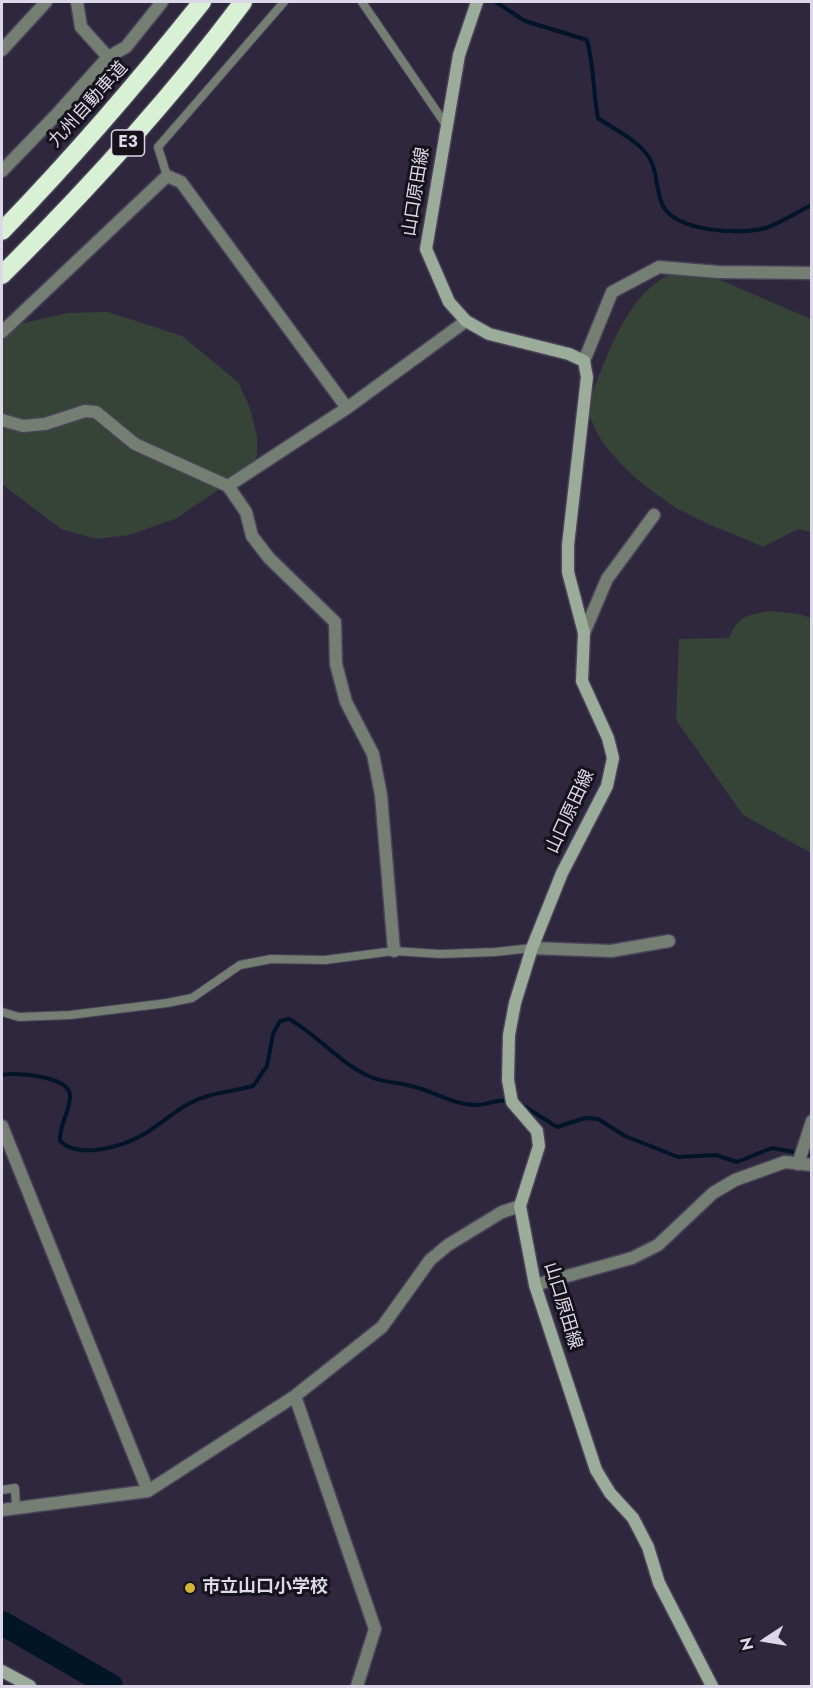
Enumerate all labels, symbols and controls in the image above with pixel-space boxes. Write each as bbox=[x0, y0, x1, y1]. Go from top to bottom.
street label: 九州自動車道 bbox=[45, 58, 133, 152]
road number: E3 bbox=[112, 130, 144, 156]
street label: 山口原田線 bbox=[399, 146, 435, 238]
street label: 山口原田線 bbox=[542, 767, 600, 857]
street label: 山口原田線 bbox=[539, 1260, 585, 1352]
place label: 市立山口小学校 bbox=[202, 1577, 328, 1599]
marker: 市立山口小学校 bbox=[183, 1581, 197, 1595]
north arrow bbox=[735, 1610, 795, 1670]
text: N bbox=[734, 1635, 759, 1652]

